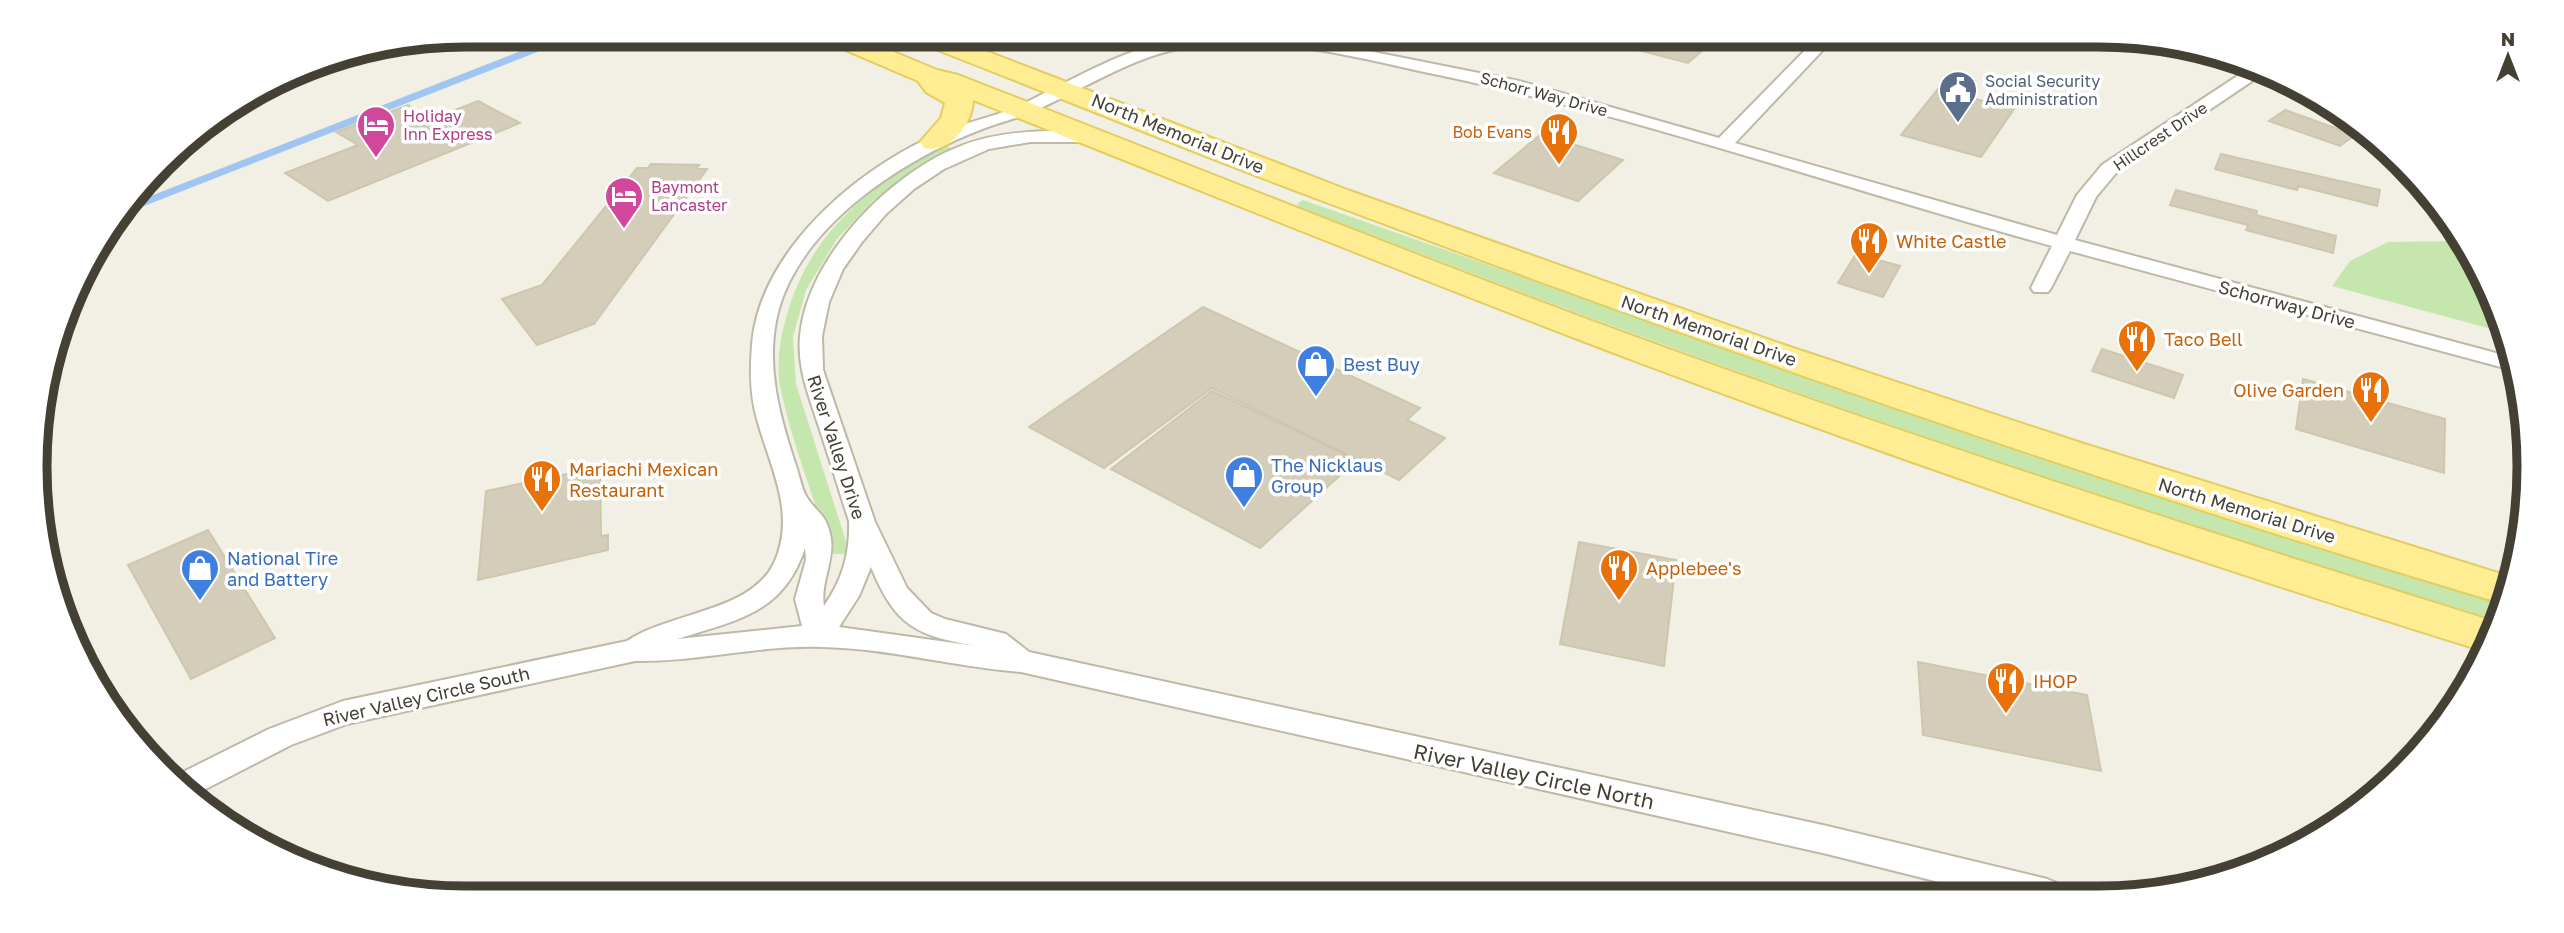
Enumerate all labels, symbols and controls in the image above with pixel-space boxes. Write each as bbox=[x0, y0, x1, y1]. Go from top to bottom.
north arrow bbox=[2473, 21, 2543, 91]
text: N bbox=[2501, 27, 2515, 50]
street label: Schorr Way Drive bbox=[1478, 67, 1610, 121]
public building icon: Social Security Administration bbox=[1937, 69, 1979, 124]
place label: Social Security Administration bbox=[1985, 71, 2100, 109]
street label: North Memorial Drive bbox=[1088, 88, 1268, 178]
street label: Hillcrest Drive bbox=[2109, 97, 2211, 175]
hotel icon: Holiday Inn Express bbox=[355, 104, 397, 159]
place label: Holiday Inn Express bbox=[403, 106, 492, 144]
restaurant icon: Bob Evans bbox=[1538, 111, 1580, 166]
place label: Bob Evans bbox=[1452, 122, 1532, 142]
hotel icon: Baymont Lancaster bbox=[603, 175, 645, 230]
place label: Baymont Lancaster bbox=[651, 177, 727, 215]
restaurant icon: White Castle bbox=[1848, 220, 1890, 275]
place label: White Castle bbox=[1896, 230, 2006, 252]
street label: Schorrway Drive bbox=[2216, 275, 2358, 333]
street label: North Memorial Drive bbox=[1618, 290, 1800, 370]
restaurant icon: Taco Bell bbox=[2116, 318, 2158, 373]
place label: Taco Bell bbox=[2164, 328, 2243, 350]
shop icon: Best Buy bbox=[1295, 343, 1337, 398]
place label: Best Buy bbox=[1343, 353, 1420, 375]
restaurant icon: Olive Garden bbox=[2350, 369, 2392, 424]
street label: River Valley Drive bbox=[803, 372, 871, 522]
place label: Olive Garden bbox=[2233, 379, 2344, 401]
shop icon: The Nicklaus Group bbox=[1223, 454, 1265, 509]
place label: The Nicklaus Group bbox=[1271, 454, 1383, 497]
restaurant icon: Mariachi Mexican Restaurant bbox=[521, 458, 563, 513]
place label: Mariachi Mexican Restaurant bbox=[569, 458, 718, 501]
street label: North Memorial Drive bbox=[2156, 473, 2338, 547]
shop icon: National Tire and Battery bbox=[179, 547, 221, 602]
place label: National Tire and Battery bbox=[227, 547, 338, 590]
restaurant icon: Applebee's bbox=[1598, 547, 1640, 602]
place label: Applebee's bbox=[1646, 557, 1742, 579]
restaurant icon: IHOP bbox=[1985, 660, 2027, 715]
street label: River Valley Circle South bbox=[320, 661, 532, 731]
place label: IHOP bbox=[2033, 670, 2077, 692]
street label: River Valley Circle North bbox=[1411, 738, 1657, 814]

